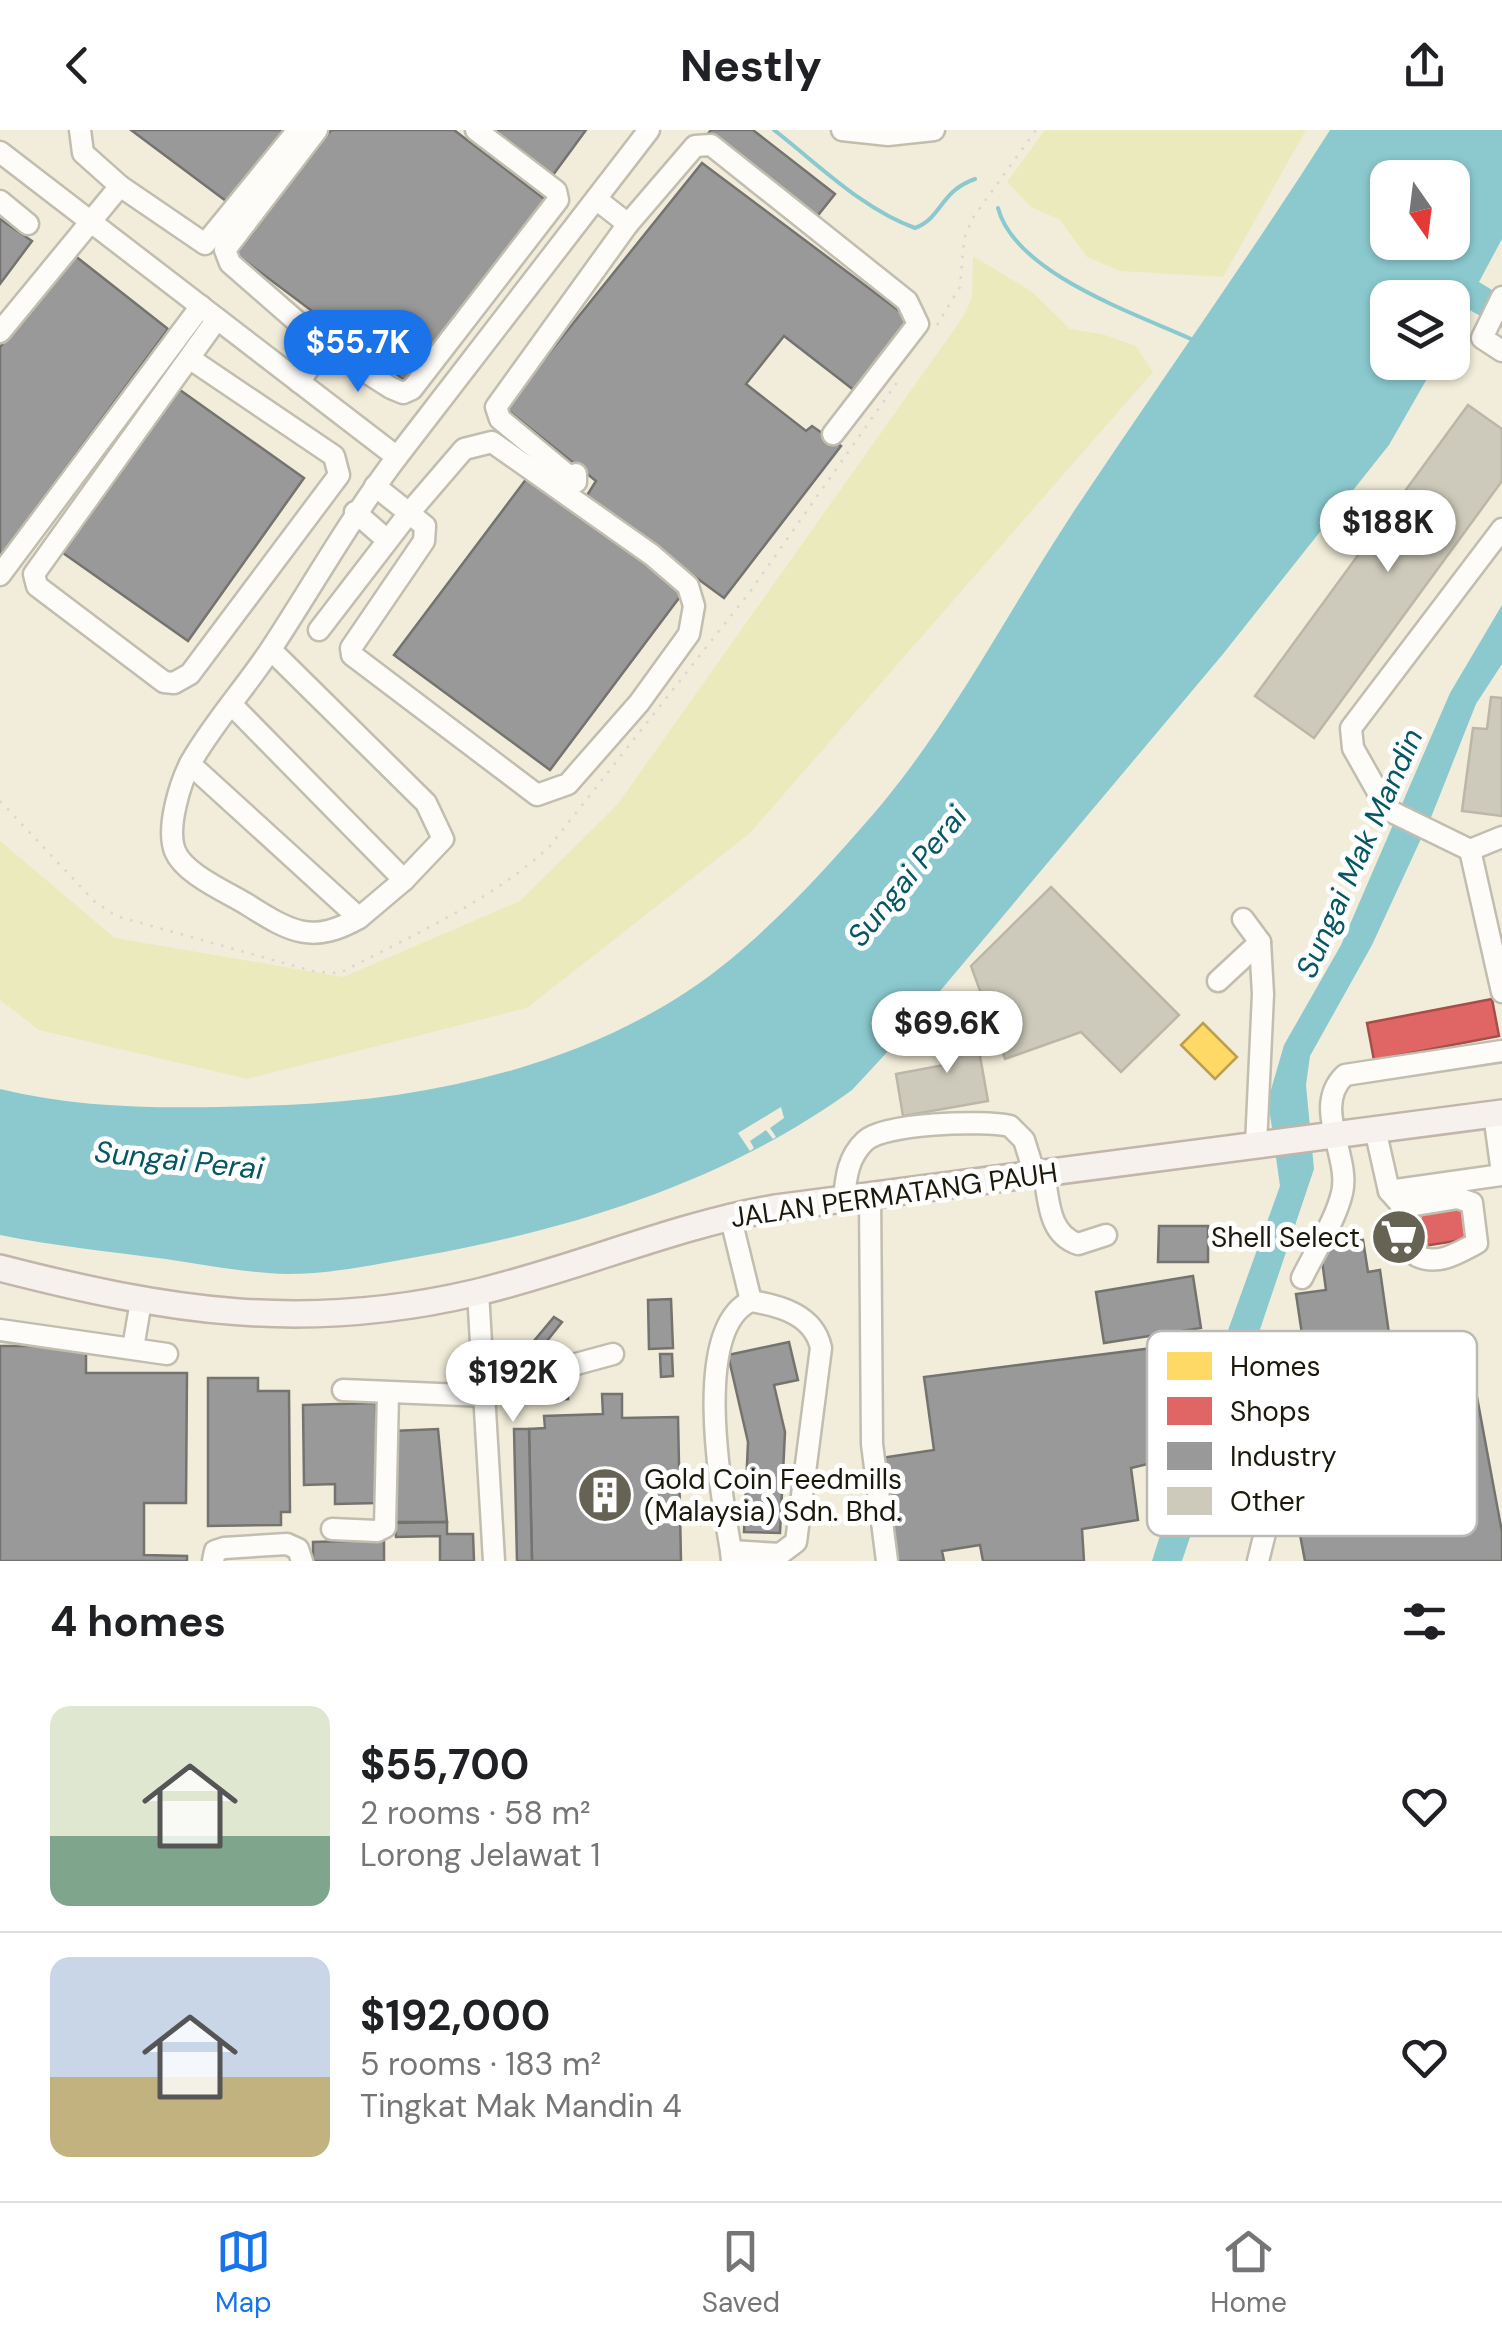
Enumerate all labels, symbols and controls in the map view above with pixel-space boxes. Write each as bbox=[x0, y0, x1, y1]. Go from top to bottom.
text: Nestly bbox=[680, 36, 822, 95]
icon: back bbox=[50, 38, 105, 93]
icon: share bbox=[1397, 38, 1452, 93]
north arrow bbox=[1370, 160, 1470, 260]
map controls bbox=[1370, 160, 1470, 380]
button: layers bbox=[1370, 280, 1470, 380]
pin: $55.7K bbox=[277, 310, 439, 395]
text: $55.7K bbox=[306, 321, 410, 363]
pin: $188K bbox=[1318, 490, 1458, 575]
text: $188K bbox=[1342, 501, 1434, 543]
water label: Sungai Mak Mandin bbox=[1287, 722, 1431, 984]
water label: Sungai Perai bbox=[838, 797, 976, 954]
pin: $69.6K bbox=[866, 991, 1028, 1076]
text: $69.6K bbox=[894, 1002, 1000, 1044]
water label: Sungai Perai bbox=[93, 1132, 266, 1188]
street label: JALAN PERMATANG PAUH bbox=[728, 1154, 1060, 1236]
supermarket icon: Shell Select bbox=[1369, 1207, 1429, 1267]
place label: Shell Select bbox=[1211, 1219, 1360, 1256]
legend bbox=[1147, 1331, 1477, 1536]
pin: $192K bbox=[443, 1340, 583, 1425]
text: Homes bbox=[1230, 1348, 1321, 1385]
text: $192K bbox=[468, 1351, 558, 1393]
text: Shops bbox=[1230, 1393, 1311, 1430]
text: Industry bbox=[1230, 1438, 1337, 1475]
place label: Gold Coin Feedmills (Malaysia) Sdn. Bhd. bbox=[644, 1461, 902, 1530]
building icon: Gold Coin Feedmills (Malaysia) Sdn. Bhd. bbox=[575, 1465, 635, 1525]
text: Other bbox=[1230, 1483, 1305, 1520]
text: 4 homes bbox=[50, 1594, 226, 1649]
icon: filters bbox=[1397, 1594, 1452, 1649]
text: $55,700 bbox=[360, 1737, 529, 1792]
icon: home bbox=[130, 1746, 250, 1866]
icon: heart bbox=[1397, 1779, 1452, 1834]
text: 2 rooms · 58 m² bbox=[360, 1792, 591, 1834]
text: Lorong Jelawat 1 bbox=[360, 1834, 600, 1876]
text: $192,000 bbox=[360, 1988, 550, 2043]
icon: home bbox=[130, 1997, 250, 2117]
icon: heart bbox=[1397, 2030, 1452, 2085]
text: 5 rooms · 183 m² bbox=[360, 2043, 601, 2085]
text: Tingkat Mak Mandin 4 bbox=[360, 2085, 682, 2127]
tab: Map bbox=[215, 2224, 271, 2321]
tab: Saved bbox=[702, 2224, 780, 2321]
tab: Home bbox=[1210, 2224, 1287, 2321]

